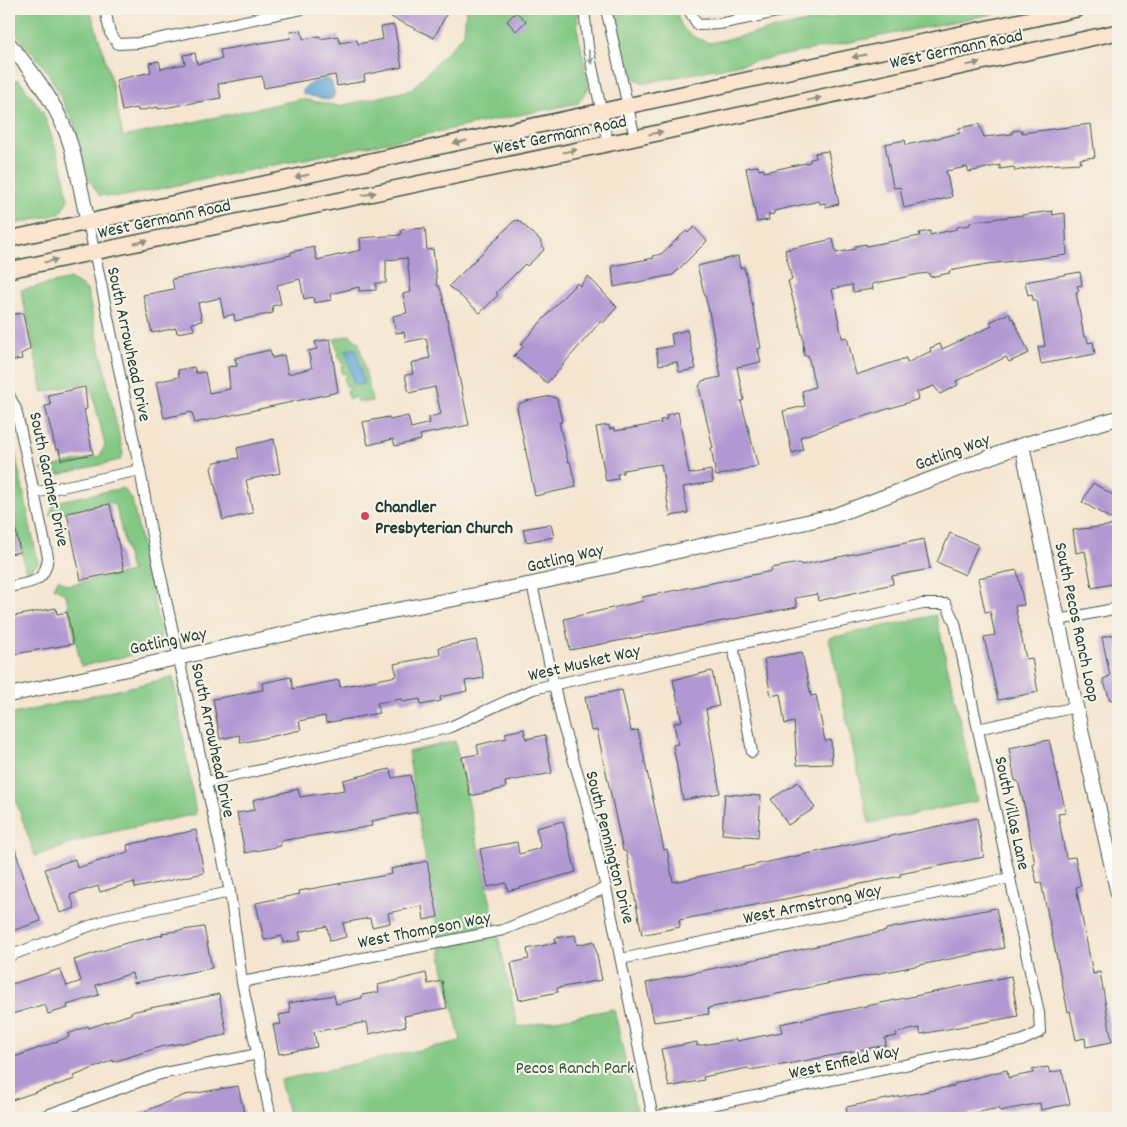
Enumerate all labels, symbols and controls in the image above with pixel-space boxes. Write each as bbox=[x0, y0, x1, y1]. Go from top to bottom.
street label: West Germann Road bbox=[888, 24, 1025, 77]
one-way arrow bbox=[586, 49, 594, 65]
one-way arrow bbox=[851, 52, 866, 60]
one-way arrow bbox=[965, 60, 981, 68]
one-way arrow bbox=[807, 94, 823, 102]
street label: West Germann Road bbox=[492, 110, 629, 163]
one-way arrow bbox=[648, 129, 663, 137]
one-way arrow bbox=[453, 138, 468, 146]
one-way arrow bbox=[562, 147, 578, 155]
one-way arrow bbox=[294, 172, 309, 180]
one-way arrow bbox=[361, 189, 377, 197]
street label: West Germann Road bbox=[96, 194, 233, 247]
one-way arrow bbox=[134, 237, 150, 245]
one-way arrow bbox=[44, 257, 59, 265]
street label: South Arrowhead Drive bbox=[99, 265, 156, 424]
street label: South Gardner Drive bbox=[21, 410, 74, 549]
street label: Gatling Way bbox=[912, 428, 995, 478]
place label: Chandler Presbyterian Church bbox=[375, 496, 513, 542]
marker: Chandler Presbyterian Church bbox=[359, 510, 371, 522]
street label: Gatling Way bbox=[525, 538, 607, 580]
street label: South Pecos Ranch Loop bbox=[1046, 540, 1105, 705]
street label: Gatling Way bbox=[128, 622, 210, 663]
street label: West Musket Way bbox=[526, 639, 644, 690]
street label: South Arrowhead Drive bbox=[183, 661, 240, 820]
street label: South Villas Lane bbox=[986, 754, 1035, 873]
street label: South Pennington Drive bbox=[577, 769, 640, 927]
street label: West Armstrong Way bbox=[741, 878, 885, 932]
street label: West Thompson Way bbox=[356, 906, 494, 957]
street label: West Enfield Way bbox=[787, 1039, 903, 1087]
park label: Pecos Ranch Park bbox=[516, 1057, 634, 1082]

